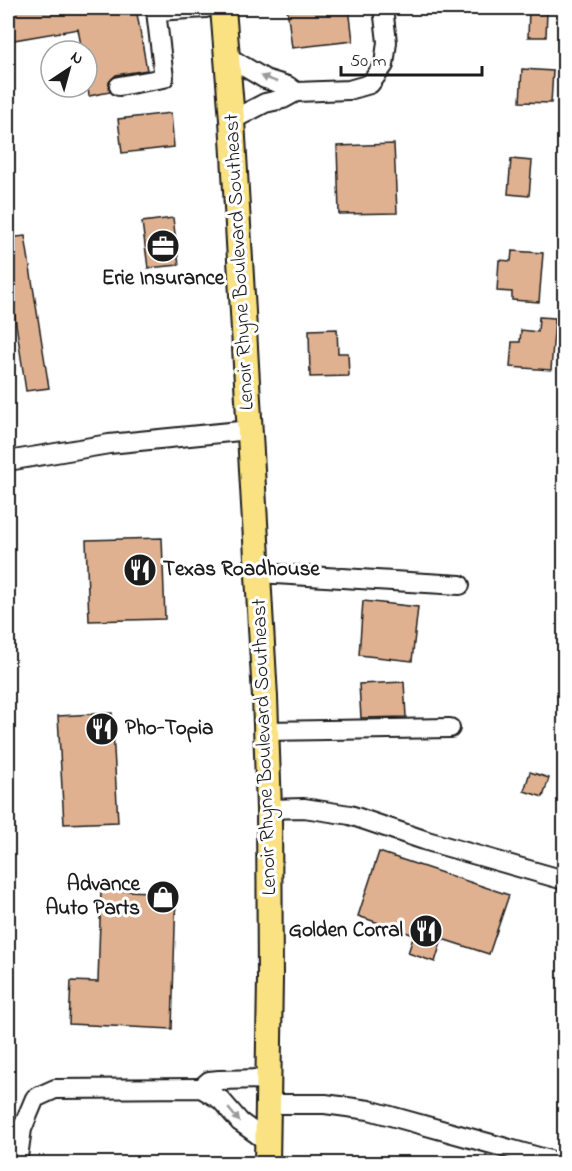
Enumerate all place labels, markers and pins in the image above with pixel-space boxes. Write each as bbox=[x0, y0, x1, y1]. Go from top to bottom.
office icon: Erie Insurance bbox=[145, 228, 181, 264]
place label: Erie Insurance bbox=[102, 264, 225, 294]
restaurant icon: Texas Roadhouse bbox=[122, 552, 158, 588]
place label: Texas Roadhouse bbox=[163, 555, 320, 585]
restaurant icon: Pho-Topia bbox=[84, 711, 120, 747]
place label: Pho-Topia bbox=[125, 714, 213, 744]
place label: Advance Auto Parts bbox=[45, 870, 141, 924]
shop icon: Advance Auto Parts bbox=[145, 879, 181, 915]
restaurant icon: Golden Corral bbox=[408, 913, 444, 949]
place label: Golden Corral bbox=[289, 916, 403, 946]

